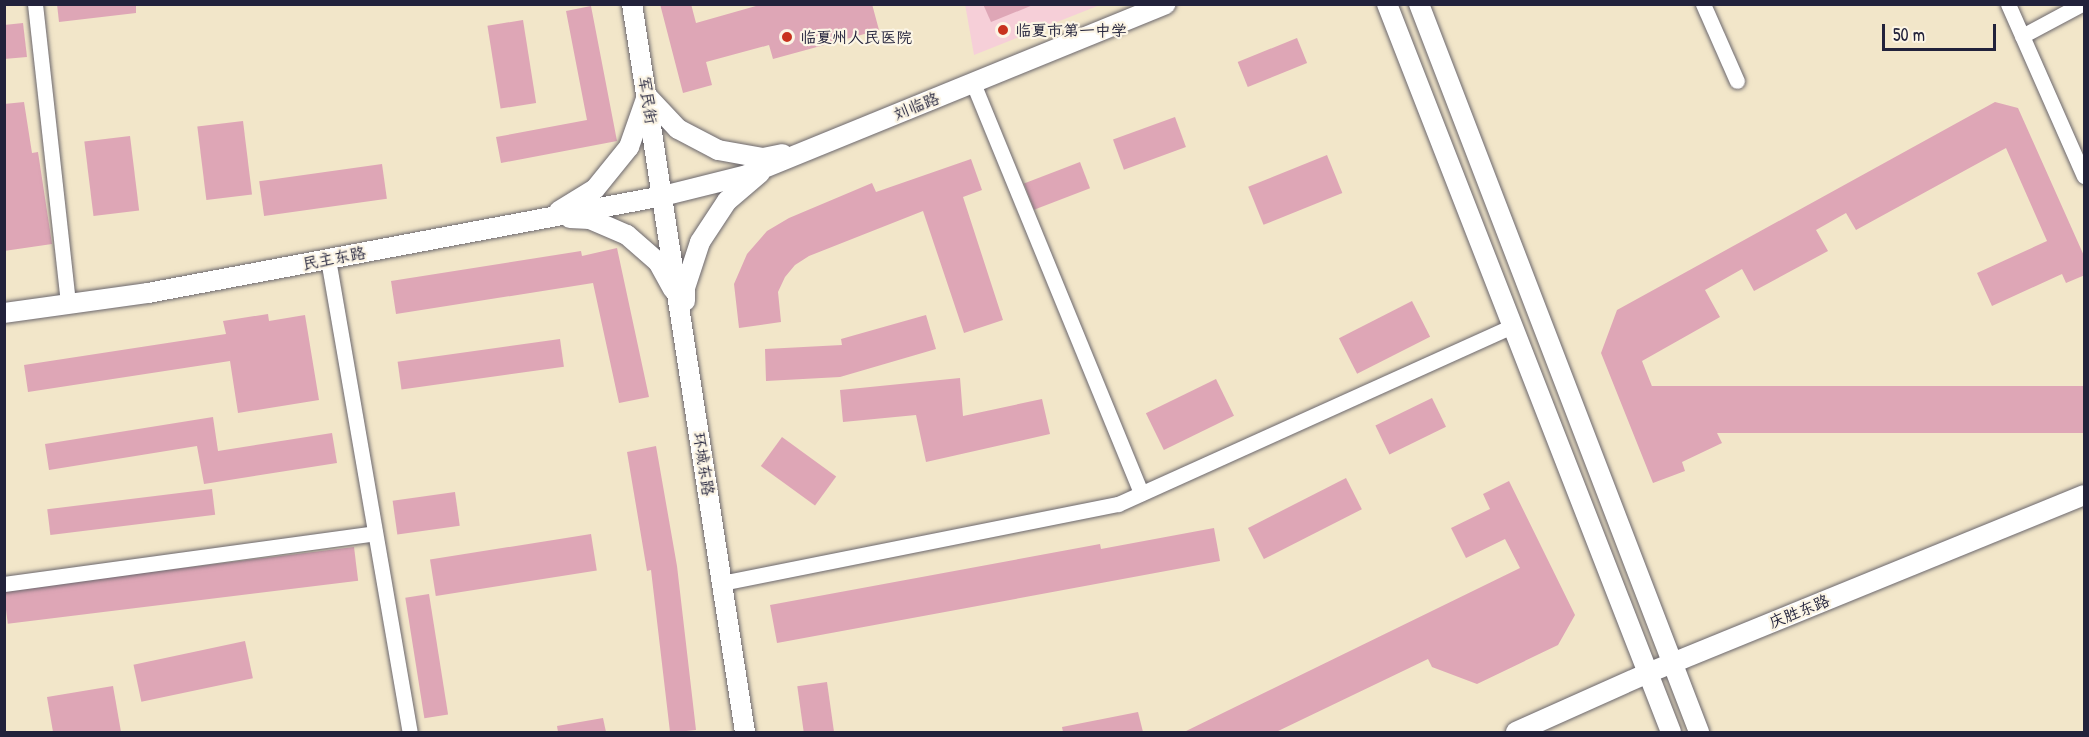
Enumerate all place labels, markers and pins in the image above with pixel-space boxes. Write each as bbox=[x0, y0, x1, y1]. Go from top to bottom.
place label: 临夏市第一中学 bbox=[1015, 20, 1127, 40]
marker: 临夏市第一中学 bbox=[996, 23, 1010, 37]
place label: 临夏州人民医院 bbox=[800, 27, 912, 47]
marker: 临夏州人民医院 bbox=[778, 28, 796, 46]

